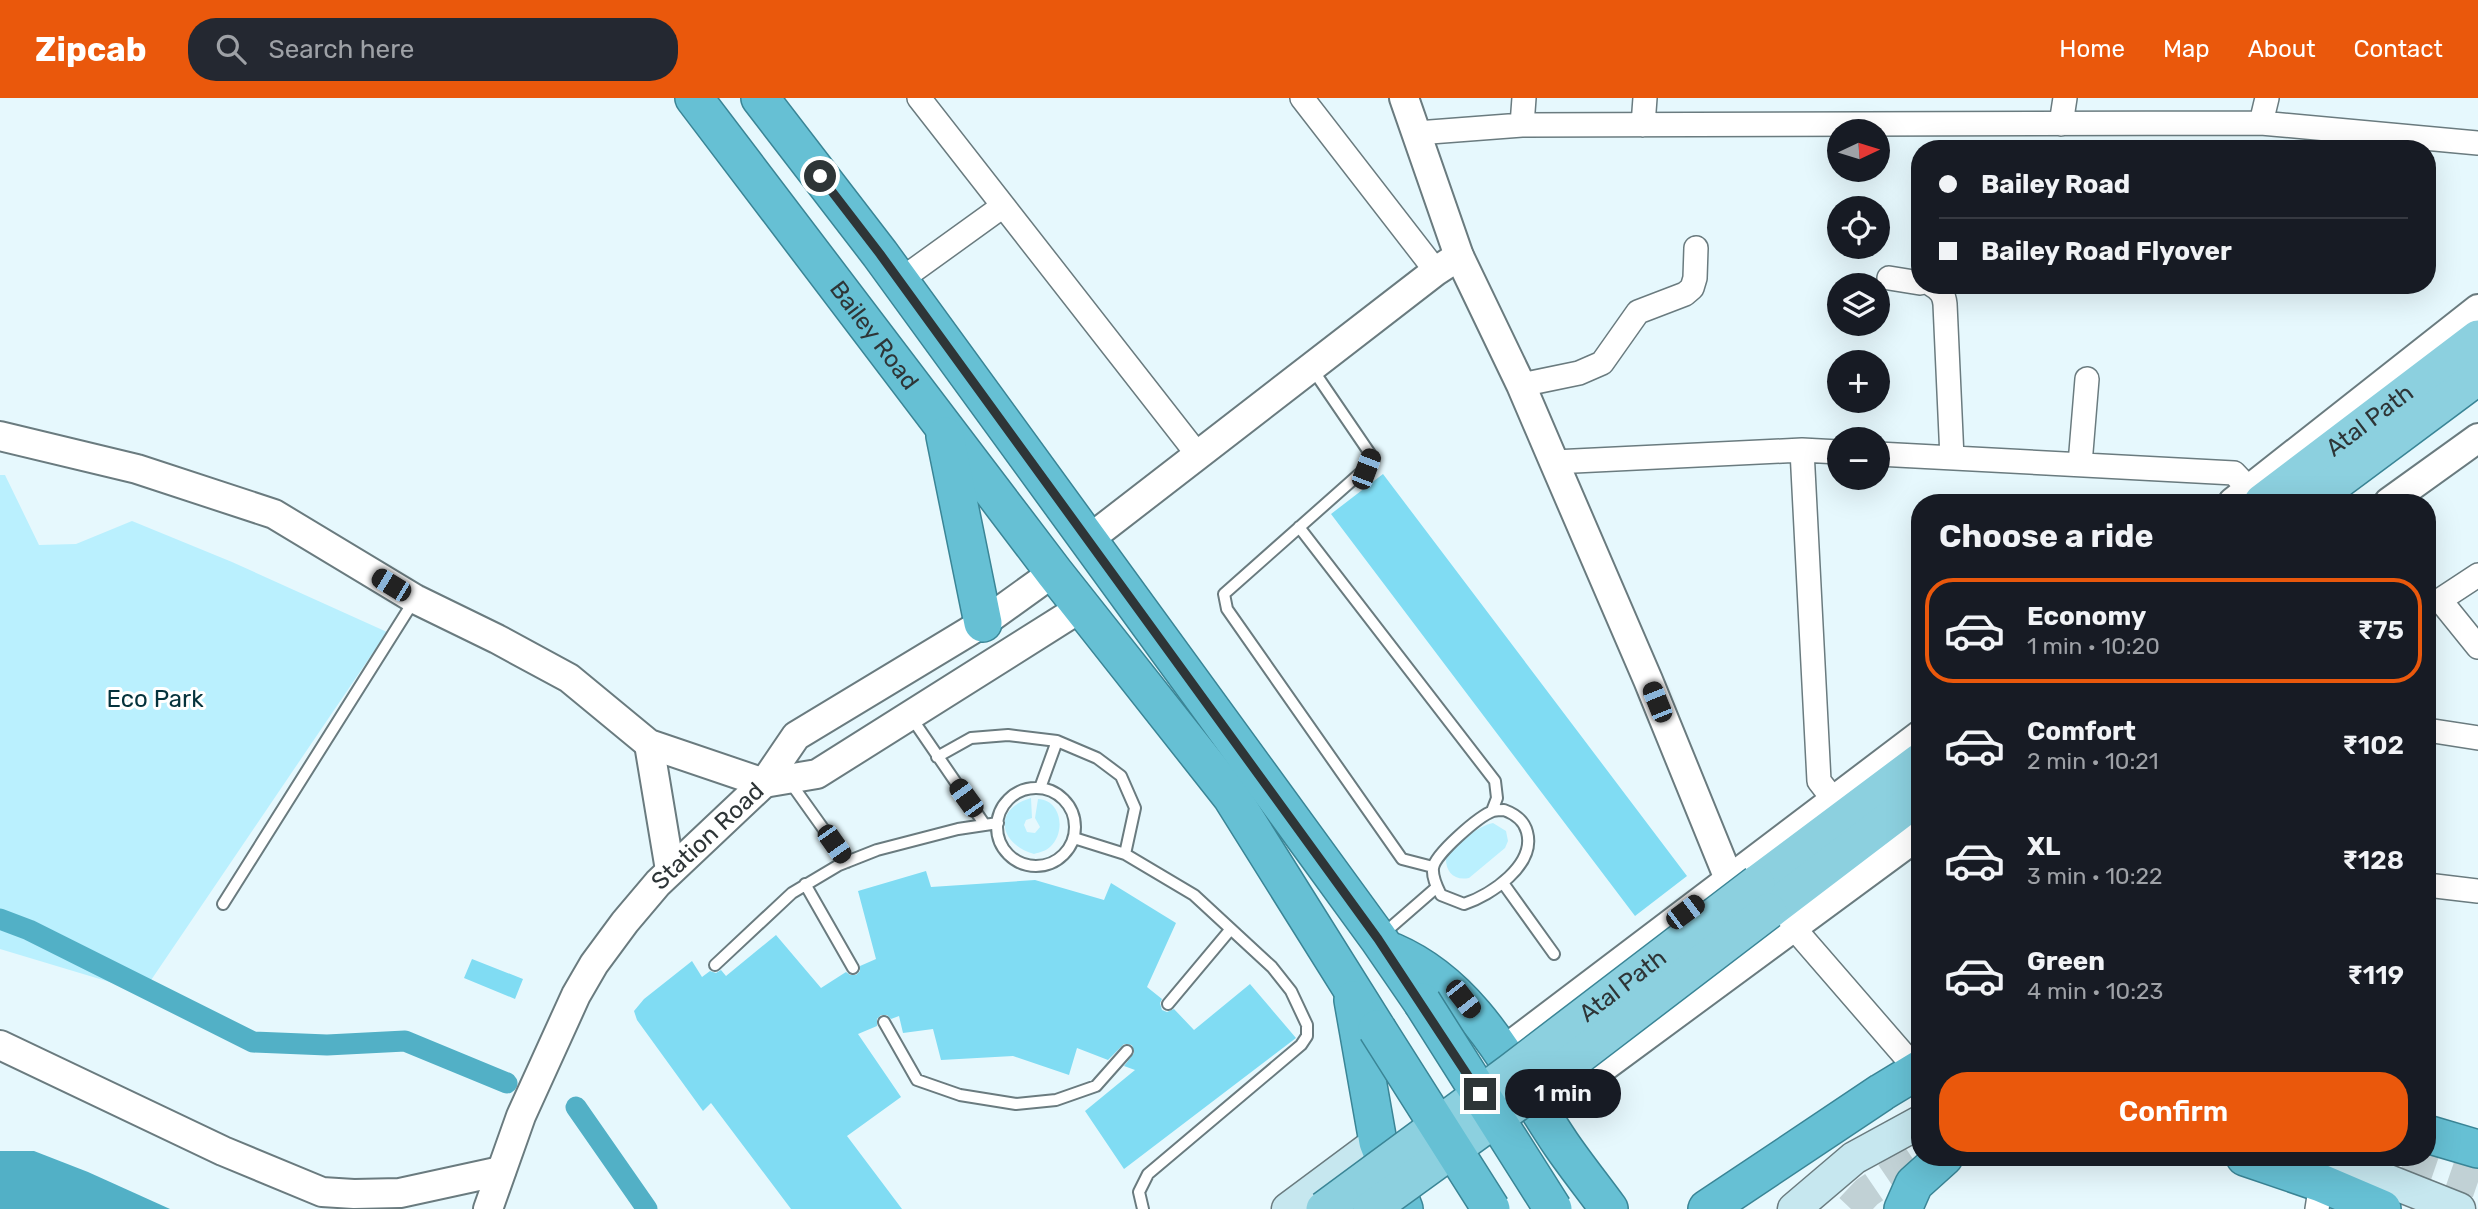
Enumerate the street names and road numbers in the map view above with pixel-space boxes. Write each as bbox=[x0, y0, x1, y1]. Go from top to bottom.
street label: Bailey Road bbox=[824, 275, 925, 395]
street label: Atal Path bbox=[2320, 378, 2419, 462]
street label: Station Road bbox=[646, 777, 770, 896]
street label: Atal Path bbox=[1574, 943, 1672, 1028]

